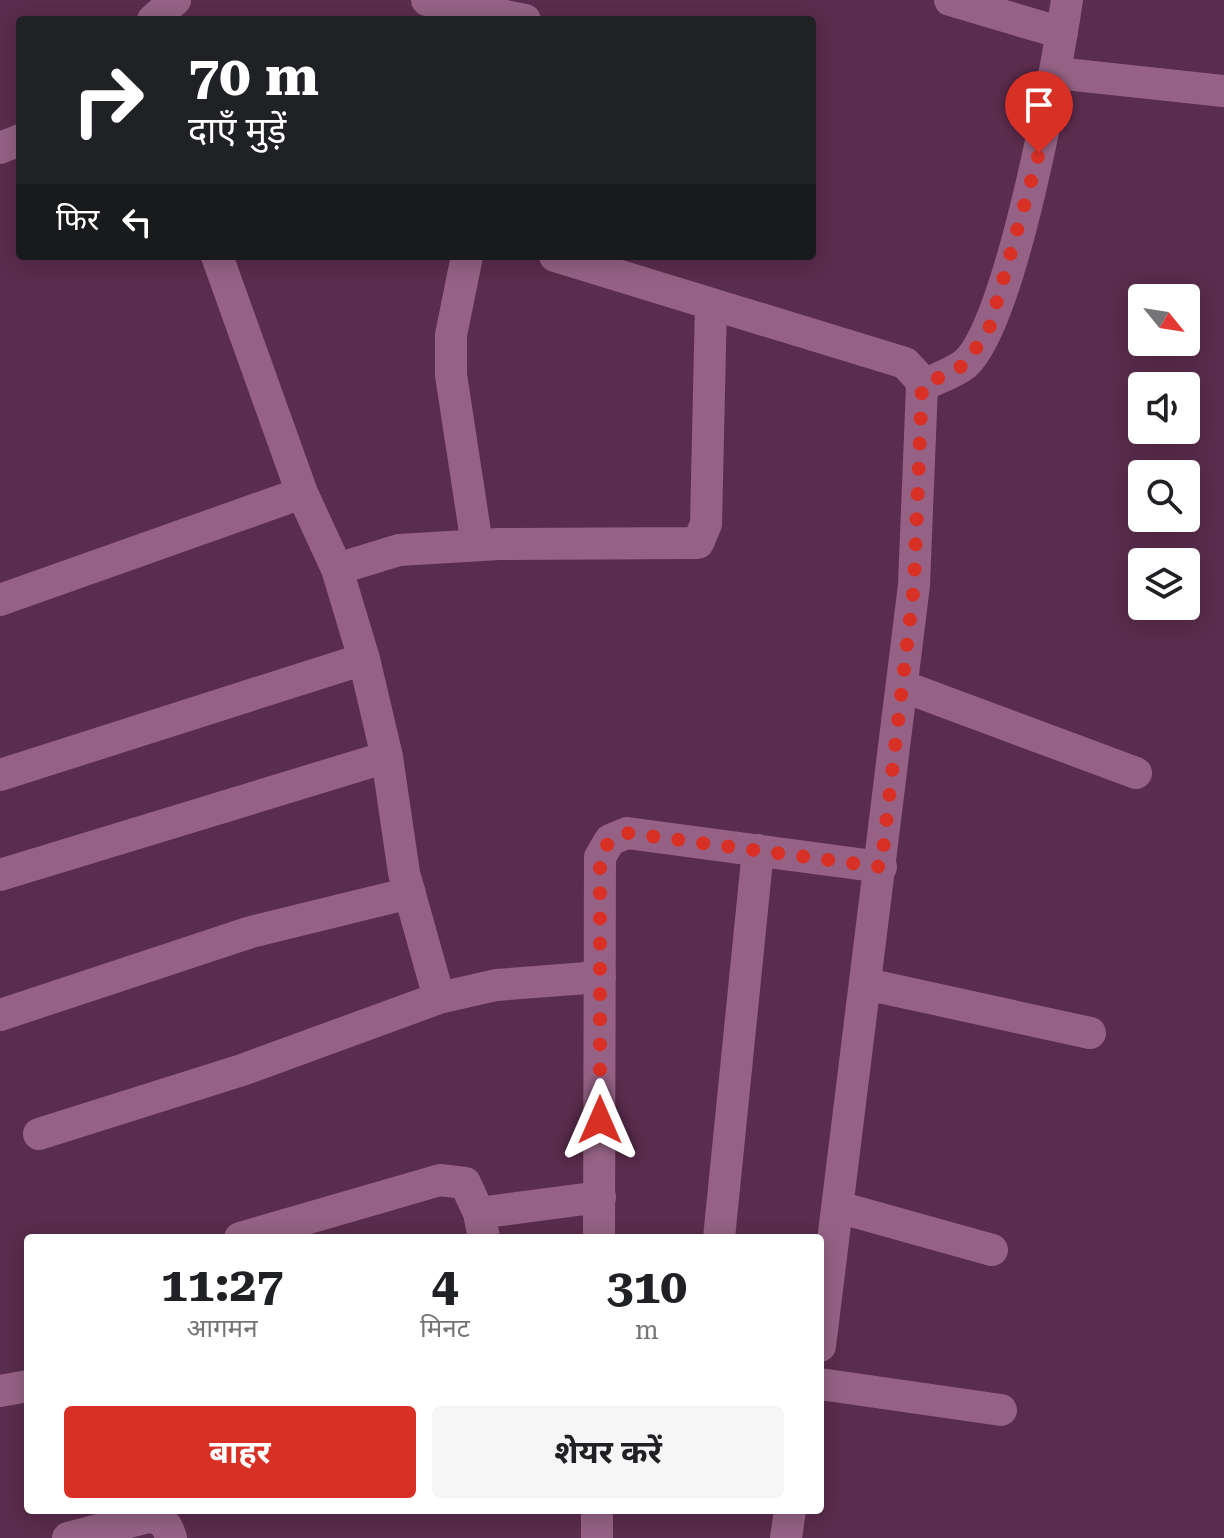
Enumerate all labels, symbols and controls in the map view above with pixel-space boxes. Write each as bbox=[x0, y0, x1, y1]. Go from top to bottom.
text: 70 m bbox=[188, 43, 319, 109]
icon: right bbox=[56, 48, 160, 152]
pin bbox=[1005, 71, 1073, 153]
icon: arrive bbox=[1017, 83, 1061, 127]
text: दाएँ मुड़ें bbox=[188, 110, 286, 152]
icon: left bbox=[115, 200, 159, 244]
text: फिर bbox=[56, 202, 99, 237]
north arrow bbox=[1128, 284, 1200, 356]
map controls bbox=[1128, 284, 1200, 620]
button: sound bbox=[1128, 372, 1200, 444]
button: search bbox=[1128, 460, 1200, 532]
button: layers bbox=[1128, 548, 1200, 620]
position arrow bbox=[558, 1078, 642, 1162]
text: 11:27 bbox=[161, 1257, 283, 1313]
text: 4 bbox=[431, 1257, 458, 1313]
text: 310 bbox=[607, 1259, 687, 1315]
text: आगमन bbox=[186, 1313, 258, 1343]
text: मिनट bbox=[420, 1313, 470, 1343]
text: m bbox=[635, 1315, 659, 1345]
button: बाहर bbox=[64, 1406, 416, 1498]
button: शेयर करें bbox=[432, 1406, 784, 1498]

